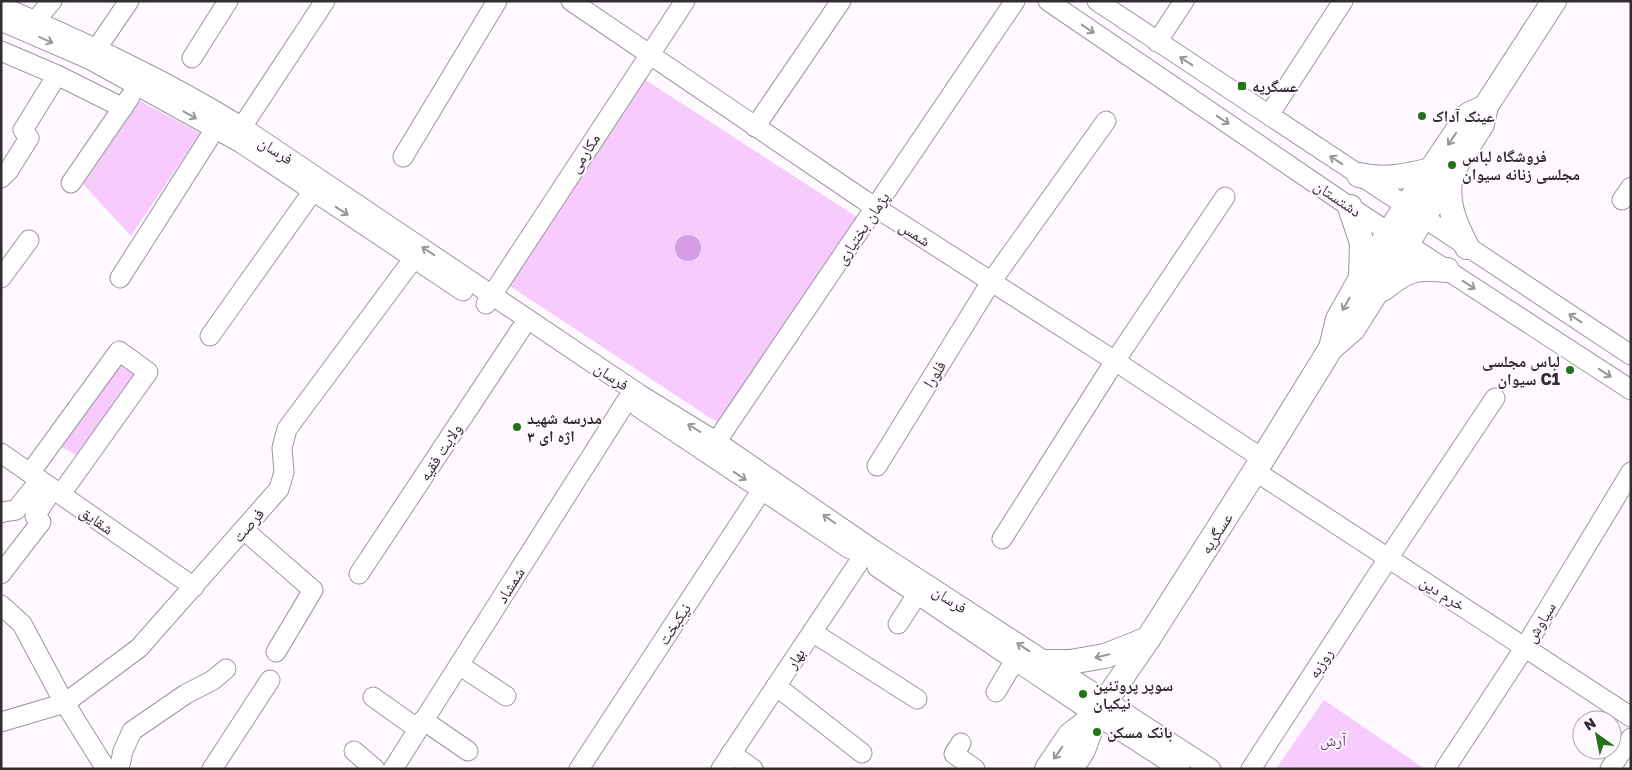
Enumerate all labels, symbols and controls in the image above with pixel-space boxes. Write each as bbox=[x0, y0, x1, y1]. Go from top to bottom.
one-way arrow bbox=[1081, 24, 1095, 34]
one-way arrow bbox=[38, 36, 53, 46]
one-way arrow bbox=[1179, 56, 1193, 66]
place label: عسگریه bbox=[1252, 76, 1298, 96]
marker: عسگریه bbox=[1236, 80, 1248, 92]
place label: عینک آداک bbox=[1432, 106, 1495, 126]
marker: عینک آداک bbox=[1416, 110, 1428, 122]
one-way arrow bbox=[182, 111, 197, 120]
one-way arrow bbox=[1215, 115, 1229, 125]
street label: مکارمی bbox=[564, 129, 605, 177]
street label: فرسان bbox=[254, 131, 297, 169]
one-way arrow bbox=[1447, 132, 1457, 146]
place label: فروشگاه لباس مجلسی زنانه سیوان bbox=[1462, 146, 1580, 184]
one-way arrow bbox=[1330, 155, 1344, 165]
marker: فروشگاه لباس مجلسی زنانه سیوان bbox=[1446, 159, 1458, 171]
street label: دشتستان bbox=[1310, 175, 1365, 222]
street label: پژمان بختیاری bbox=[830, 188, 895, 269]
one-way arrow bbox=[335, 206, 349, 216]
street label: شمس bbox=[895, 216, 934, 251]
one-way arrow bbox=[421, 246, 435, 256]
one-way arrow bbox=[1461, 280, 1475, 290]
one-way arrow bbox=[1341, 296, 1350, 311]
one-way arrow bbox=[1569, 313, 1583, 323]
place label: لباس مجلسی سیوان C1 bbox=[1482, 351, 1560, 389]
street label: فرسان bbox=[590, 357, 633, 396]
street label: فلورا bbox=[918, 357, 950, 391]
marker: لباس مجلسی سیوان C1 bbox=[1564, 364, 1576, 376]
one-way arrow bbox=[1598, 368, 1612, 378]
place label: مدرسه شهید اژه ای ۳ bbox=[527, 408, 602, 446]
street label: ولایت فقیه bbox=[414, 420, 466, 484]
marker: مدرسه شهید اژه ای ۳ bbox=[511, 421, 523, 433]
one-way arrow bbox=[688, 422, 702, 432]
one-way arrow bbox=[732, 471, 746, 481]
street label: شقایق bbox=[76, 501, 118, 539]
street label: فرصت bbox=[228, 504, 268, 546]
street label: عسگریه bbox=[1195, 509, 1237, 557]
one-way arrow bbox=[822, 514, 836, 524]
street label: شمشاد bbox=[491, 563, 529, 607]
street label: خرم دین bbox=[1416, 571, 1469, 616]
street label: فرسان bbox=[928, 580, 971, 618]
street label: سیاوش bbox=[1520, 598, 1561, 647]
street label: نیکبخت bbox=[653, 599, 695, 649]
one-way arrow bbox=[1016, 641, 1030, 652]
street label: بهار bbox=[780, 644, 809, 673]
street label: روزبه bbox=[1303, 644, 1337, 682]
one-way arrow bbox=[1095, 652, 1111, 661]
place label: سوپر پروتئین نیکیان bbox=[1093, 675, 1173, 713]
marker: سوپر پروتئین نیکیان bbox=[1077, 688, 1089, 700]
north arrow bbox=[1572, 710, 1622, 760]
text: N bbox=[1581, 714, 1599, 734]
place label: بانک مسکن bbox=[1107, 722, 1172, 742]
marker: بانک مسکن bbox=[1091, 726, 1103, 738]
park label: آرش bbox=[1320, 730, 1347, 751]
one-way arrow bbox=[1053, 746, 1063, 760]

